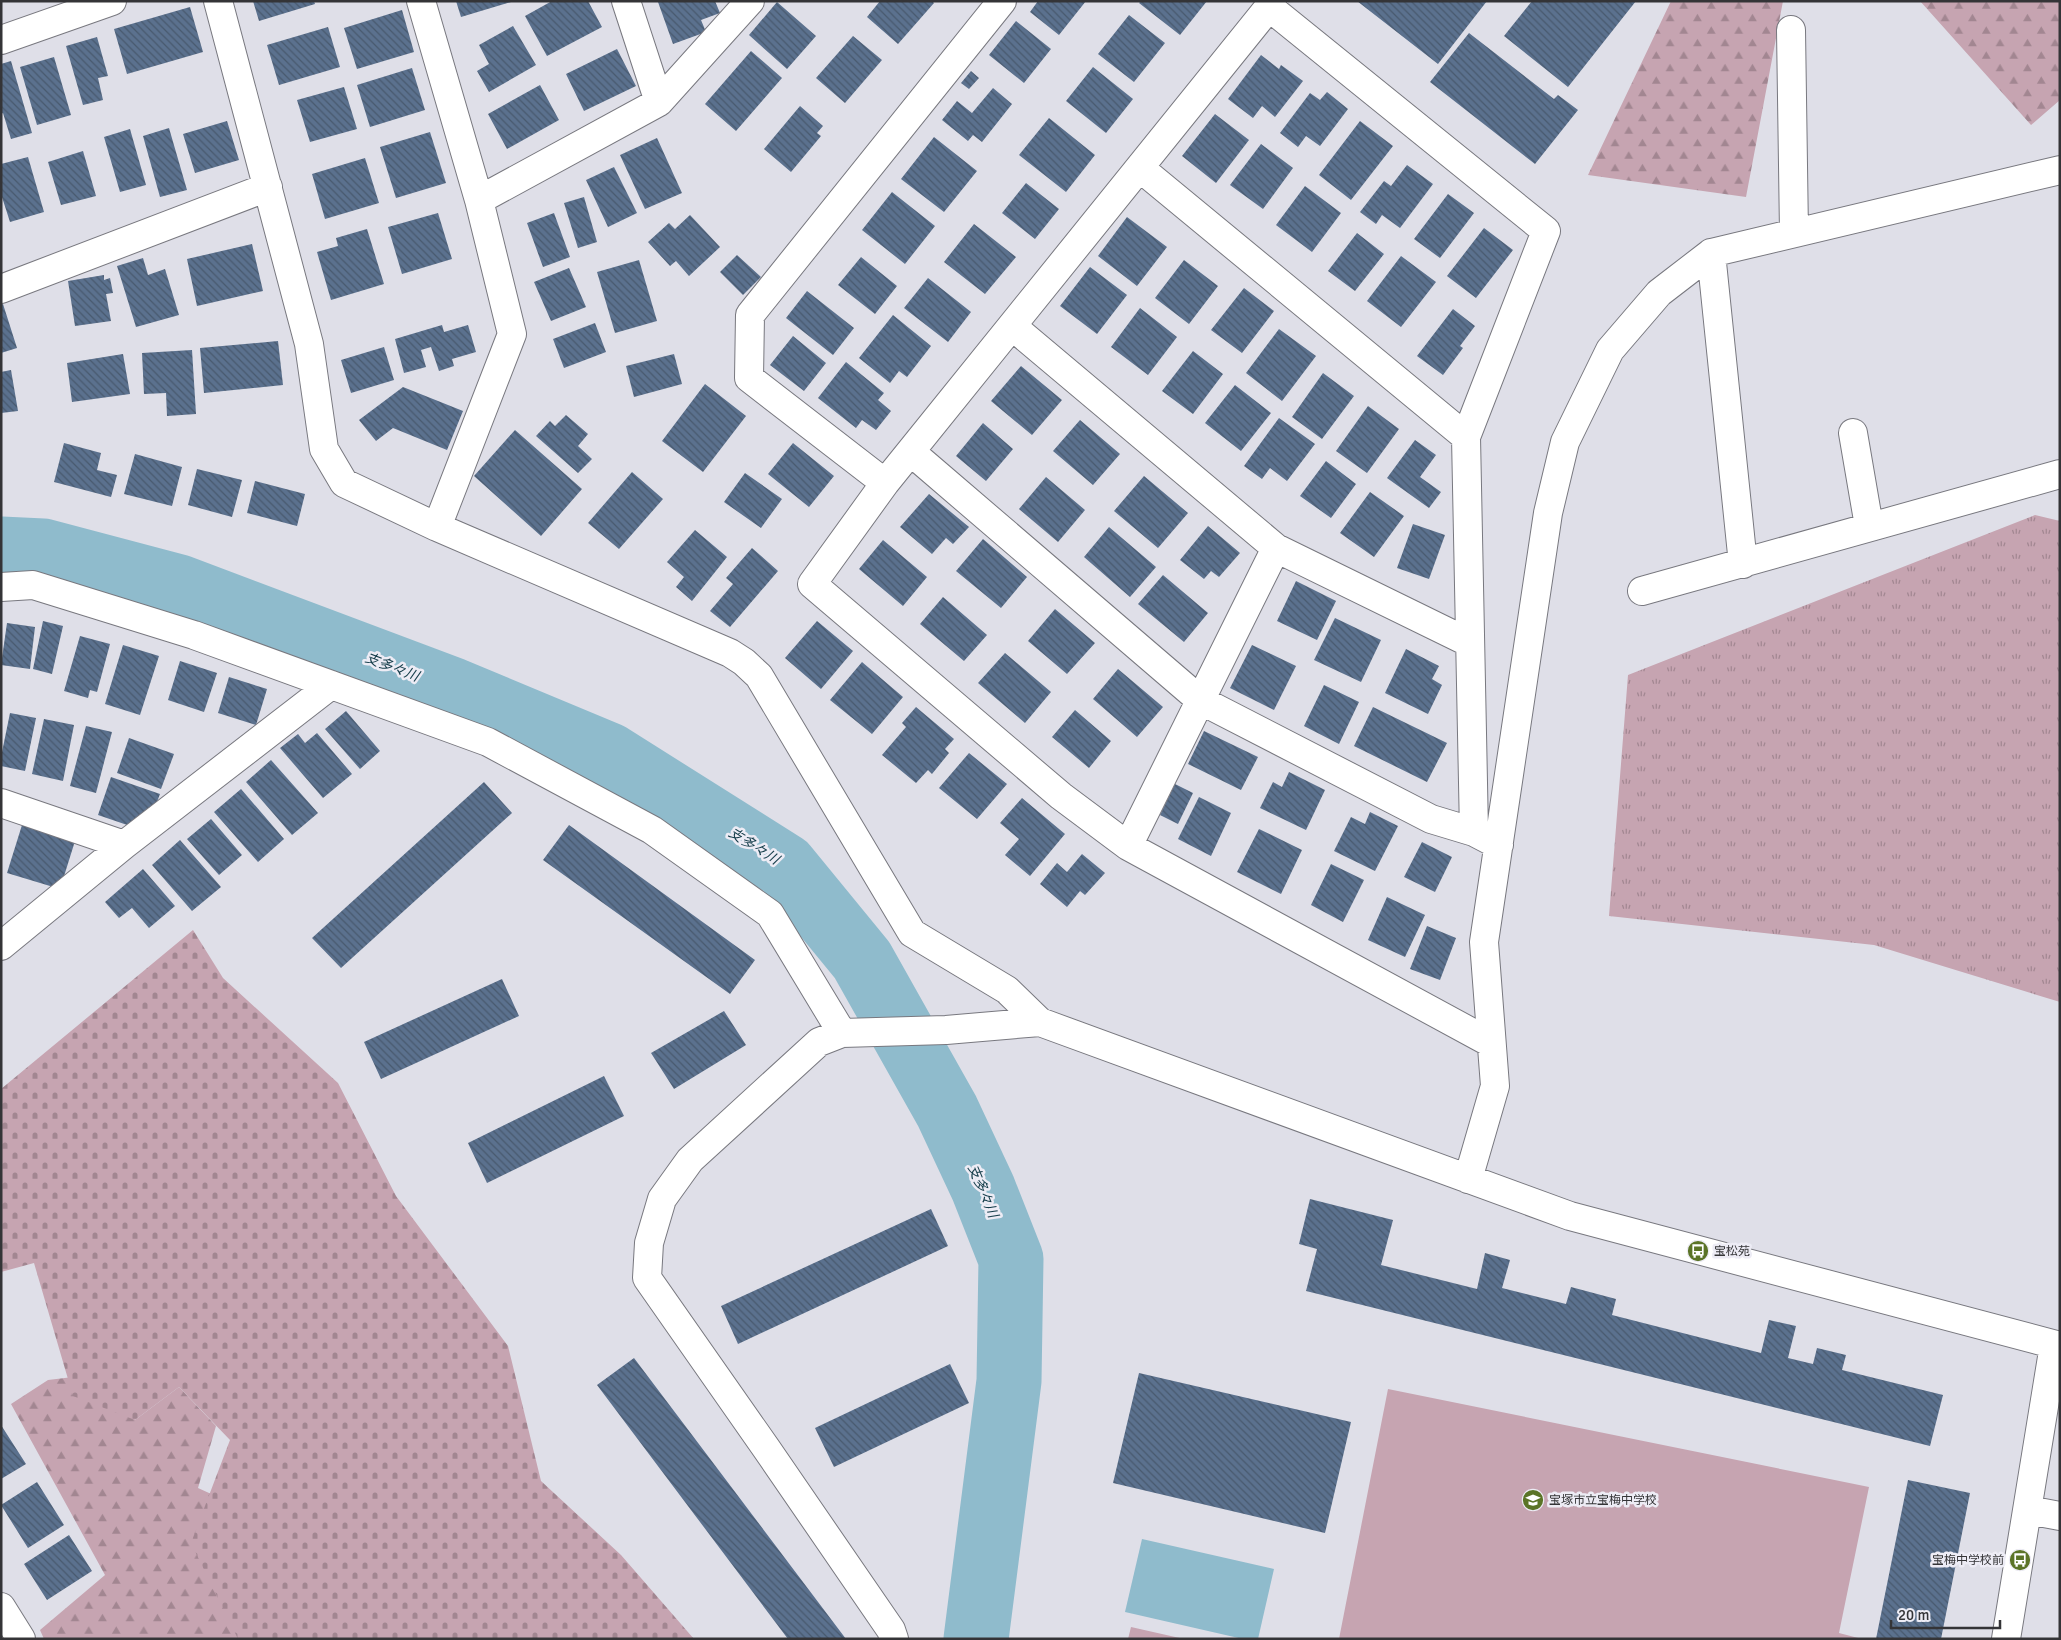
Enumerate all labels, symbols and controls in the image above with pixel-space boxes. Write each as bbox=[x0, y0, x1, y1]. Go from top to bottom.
water label: 支多々川 bbox=[363, 649, 423, 686]
water label: 支多々川 bbox=[726, 824, 784, 869]
water label: 支多々川 bbox=[964, 1162, 1003, 1222]
bus stop icon: 宝松苑 bbox=[1686, 1239, 1710, 1263]
place label: 宝松苑 bbox=[1714, 1244, 1750, 1259]
school or university icon: 宝塚市立宝梅中学校 bbox=[1521, 1488, 1545, 1512]
place label: 宝塚市立宝梅中学校 bbox=[1549, 1493, 1657, 1508]
bus stop icon: 宝梅中学校前 bbox=[2008, 1548, 2032, 1572]
place label: 宝梅中学校前 bbox=[1932, 1553, 2004, 1568]
scale bar bbox=[1891, 1598, 2000, 1630]
text: 20 m bbox=[1898, 1606, 1929, 1624]

